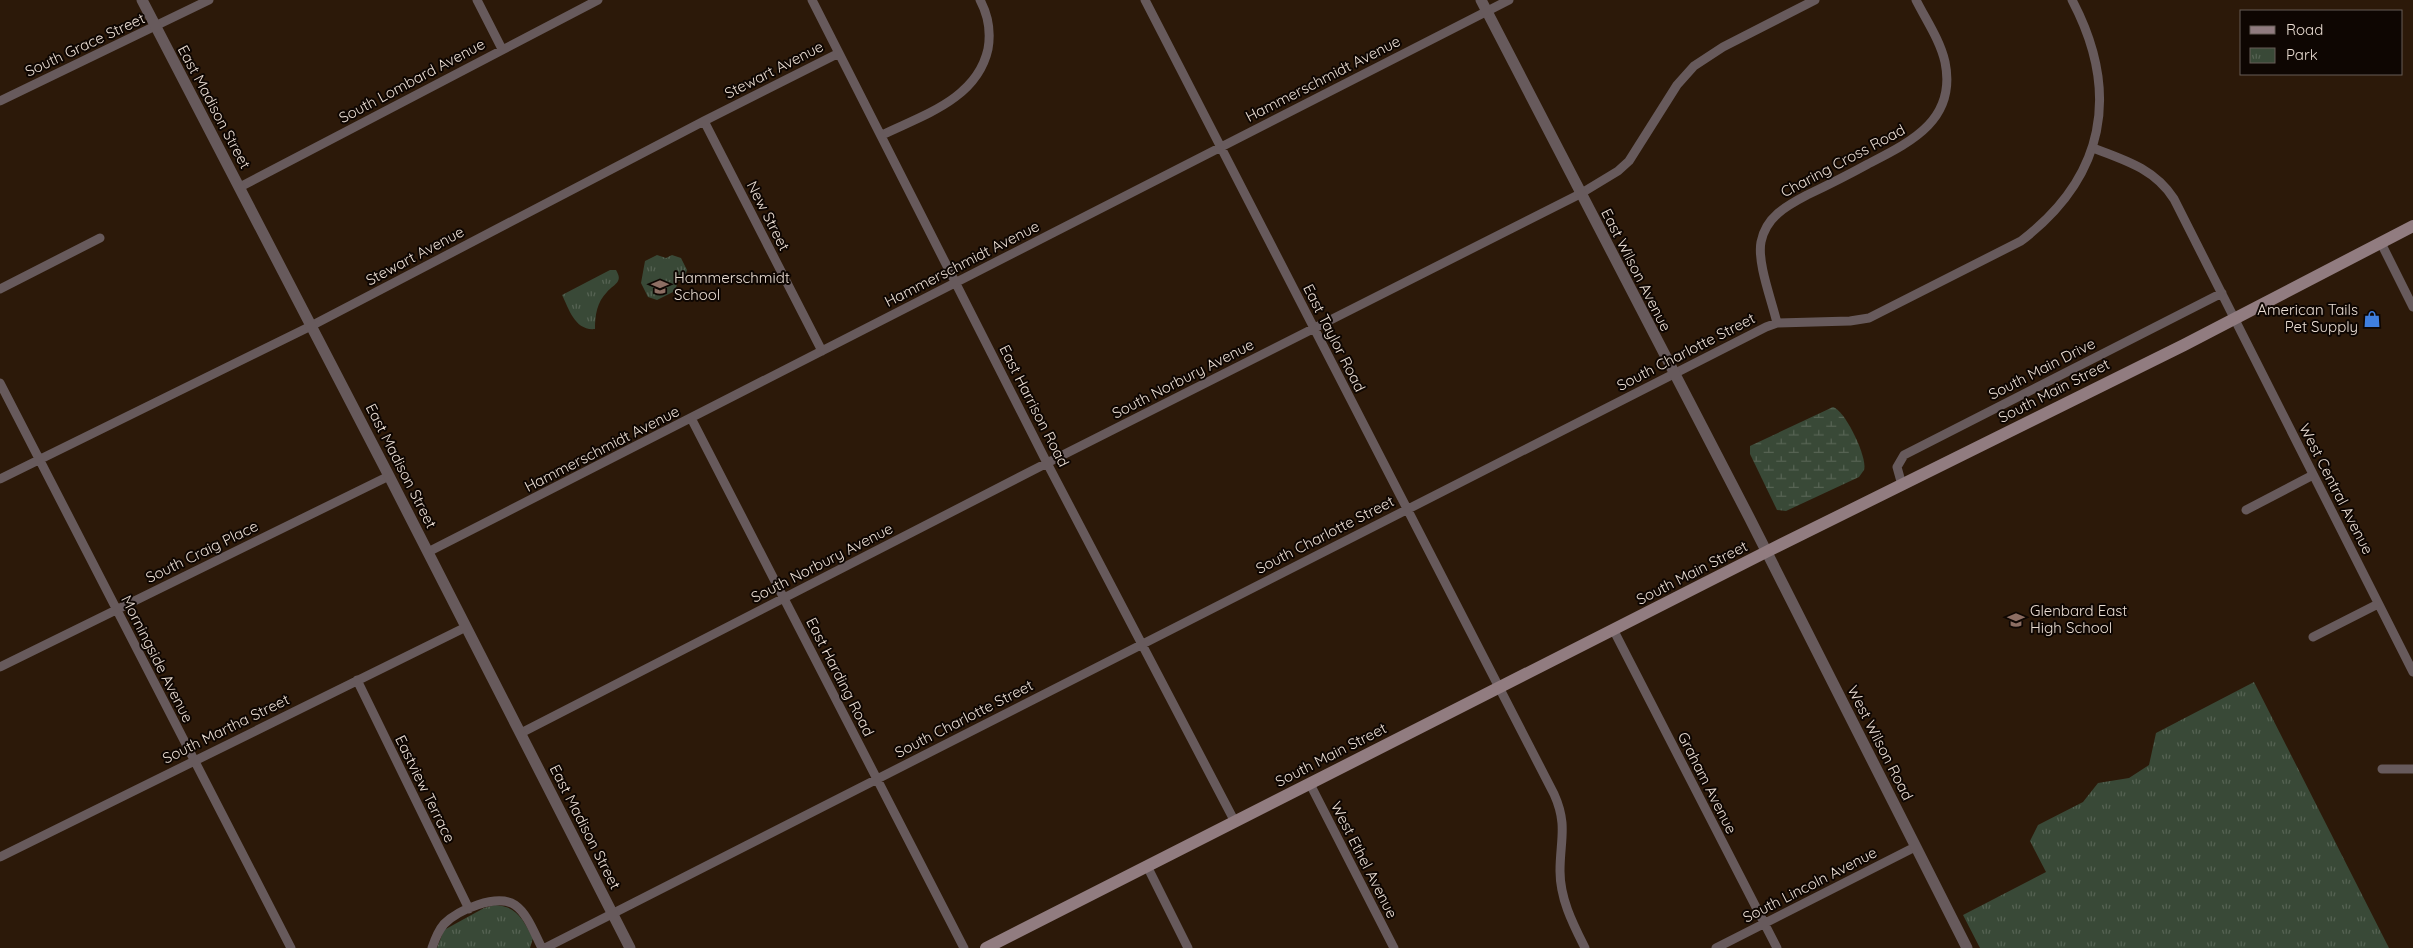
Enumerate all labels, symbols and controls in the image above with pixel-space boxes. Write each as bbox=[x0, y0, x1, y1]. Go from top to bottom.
street label: South Grace Street bbox=[22, 8, 148, 81]
legend bbox=[2240, 10, 2403, 75]
text: Road bbox=[2286, 20, 2323, 39]
street label: Hammerschmidt Avenue bbox=[1242, 31, 1403, 126]
street label: South Lombard Avenue bbox=[336, 34, 488, 127]
street label: Stewart Avenue bbox=[721, 36, 826, 103]
street label: East Madison Street bbox=[174, 42, 255, 172]
text: Park bbox=[2286, 45, 2318, 64]
street label: Charing Cross Road bbox=[1777, 120, 1908, 201]
street label: New Street bbox=[743, 178, 794, 254]
street label: East Wilson Avenue bbox=[1597, 205, 1676, 334]
street label: Hammerschmidt Avenue bbox=[881, 216, 1042, 311]
street label: Stewart Avenue bbox=[362, 222, 467, 289]
place label: Hammerschmidt School bbox=[674, 268, 790, 304]
school or university icon: Hammerschmidt School bbox=[650, 277, 670, 297]
street label: East Taylor Road bbox=[1299, 281, 1370, 395]
place label: American Tails Pet Supply bbox=[2257, 300, 2358, 336]
street label: South Charlotte Street bbox=[1613, 308, 1758, 395]
shop icon: American Tails Pet Supply bbox=[2362, 309, 2382, 329]
street label: South Main Drive bbox=[1985, 333, 2098, 404]
street label: South Norbury Avenue bbox=[1109, 334, 1257, 423]
street label: East Harrison Road bbox=[995, 342, 1073, 470]
street label: South Main Street bbox=[1995, 354, 2113, 427]
street label: East Madison Street bbox=[362, 400, 441, 531]
street label: Hammerschmidt Avenue bbox=[521, 401, 682, 496]
street label: West Central Avenue bbox=[2295, 420, 2378, 557]
street label: South Charlotte Street bbox=[1252, 491, 1397, 578]
street label: South Craig Place bbox=[143, 516, 261, 587]
street label: South Norbury Avenue bbox=[748, 518, 896, 607]
street label: South Main Street bbox=[1633, 536, 1751, 609]
street label: Morningside Avenue bbox=[117, 592, 198, 726]
place label: Glenbard East High School bbox=[2030, 601, 2127, 637]
school or university icon: Glenbard East High School bbox=[2006, 610, 2026, 630]
street label: East Harding Road bbox=[802, 614, 879, 739]
street label: South Charlotte Street bbox=[891, 675, 1036, 762]
street label: West Wilson Road bbox=[1843, 682, 1918, 803]
street label: South Martha Street bbox=[159, 690, 292, 768]
street label: South Main Street bbox=[1272, 718, 1390, 791]
street label: Graham Avenue bbox=[1674, 729, 1741, 837]
street label: Eastview Terrace bbox=[391, 732, 460, 846]
street label: East Madison Street bbox=[546, 761, 625, 892]
street label: West Ethel Avenue bbox=[1327, 798, 1402, 921]
street label: South Lincoln Avenue bbox=[1740, 843, 1880, 927]

